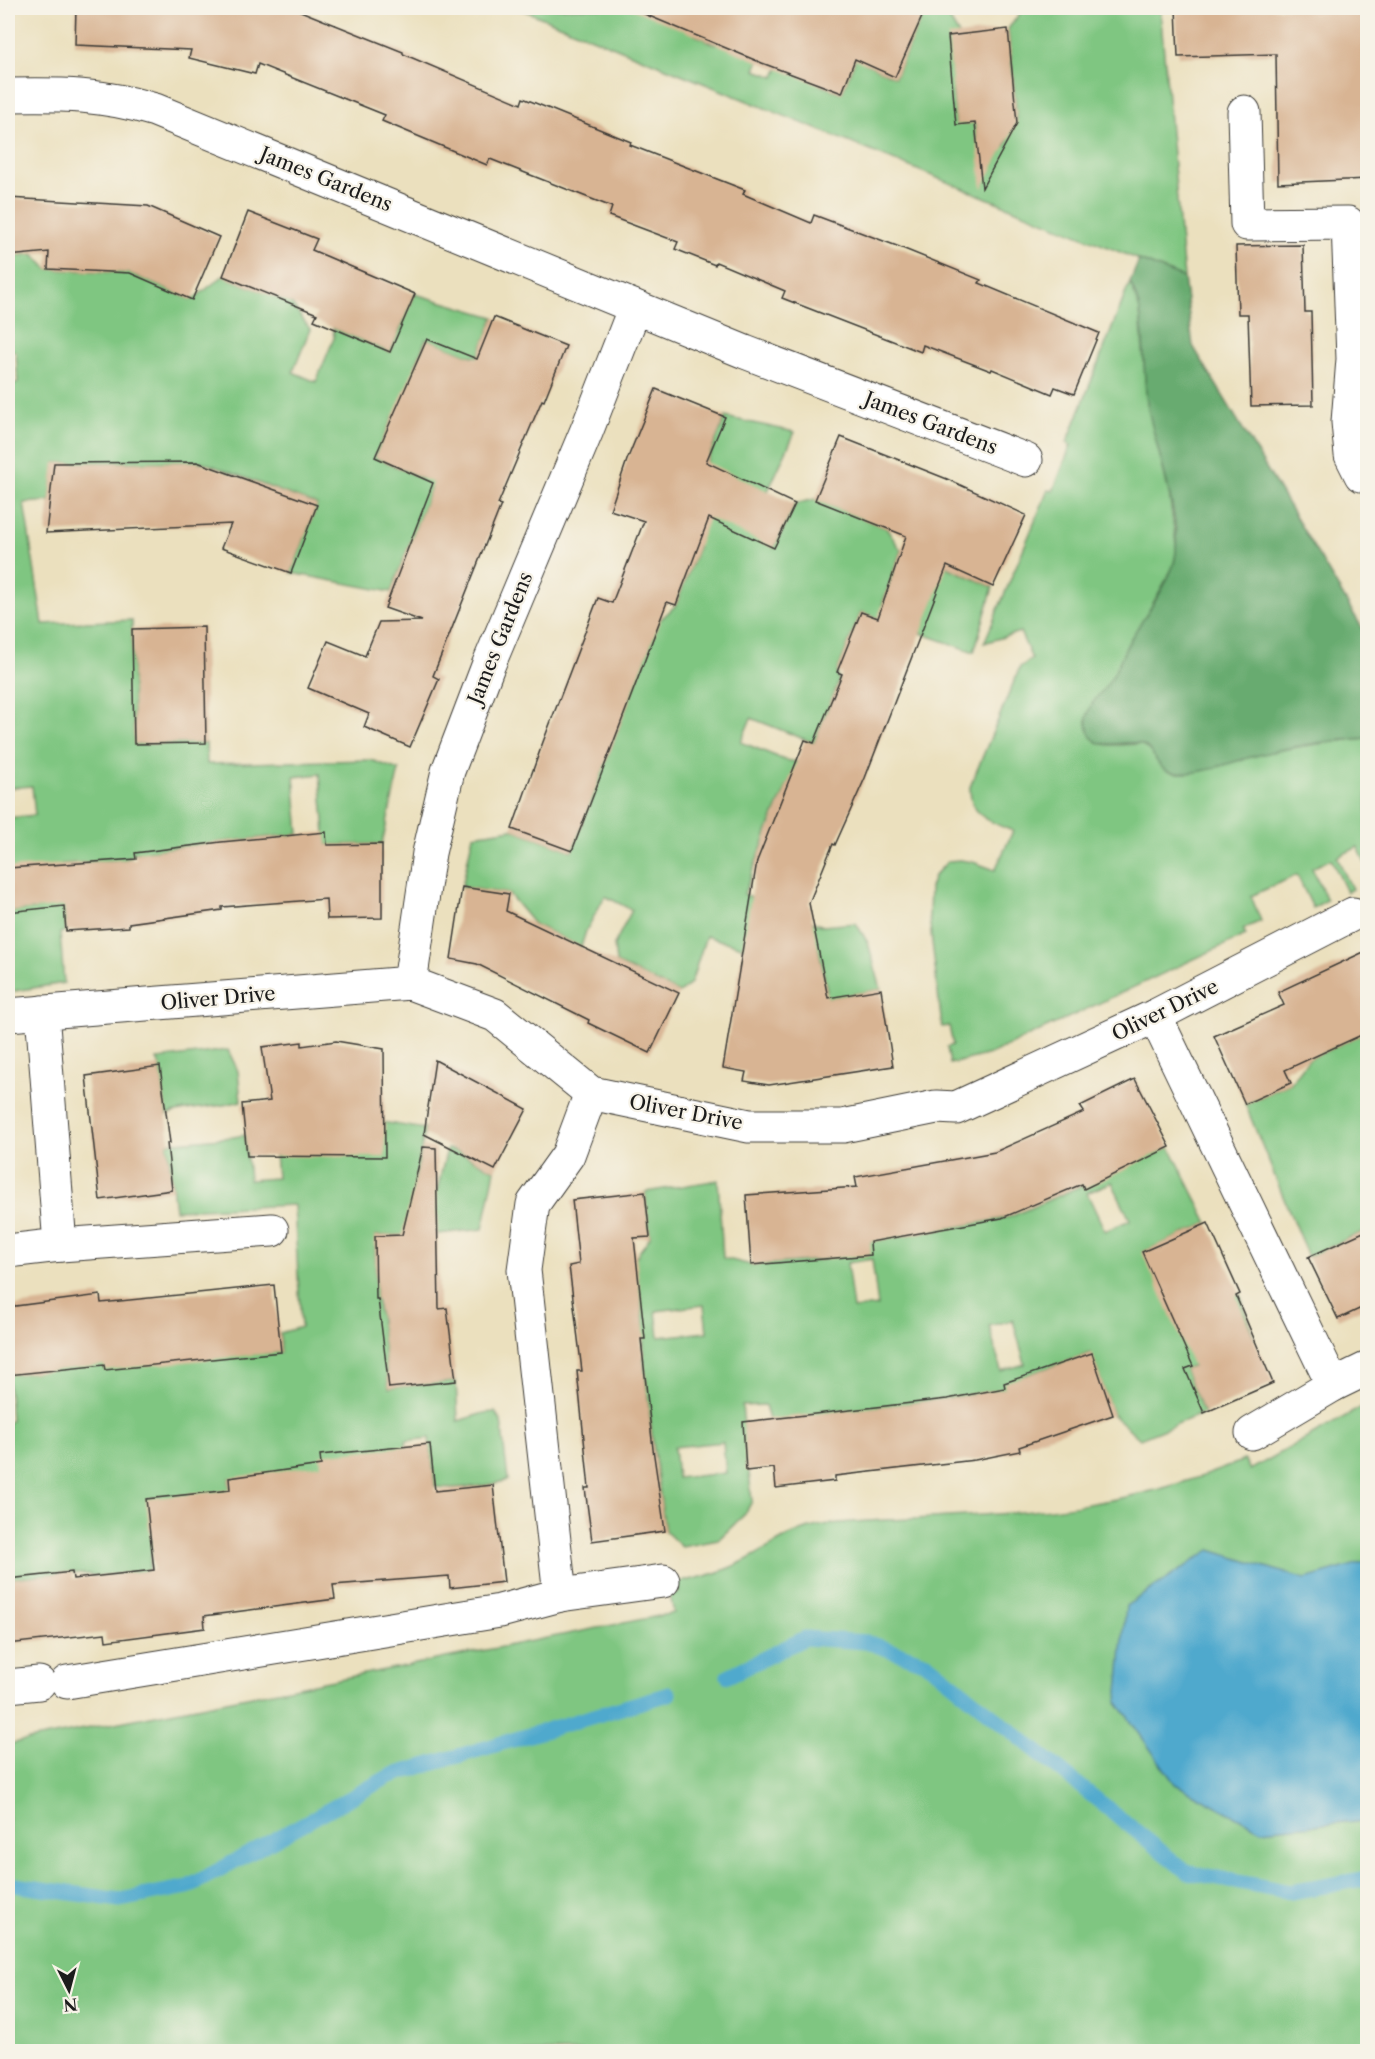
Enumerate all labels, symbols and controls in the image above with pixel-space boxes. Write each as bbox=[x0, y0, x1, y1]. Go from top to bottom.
street label: James Gardens bbox=[254, 140, 396, 216]
street label: James Gardens bbox=[858, 386, 1001, 459]
street label: James Gardens bbox=[461, 568, 537, 710]
street label: Oliver Drive bbox=[1108, 974, 1222, 1046]
street label: Oliver Drive bbox=[160, 981, 276, 1015]
street label: Oliver Drive bbox=[627, 1089, 745, 1135]
north arrow bbox=[39, 1960, 99, 2020]
text: N bbox=[63, 1994, 79, 2016]

